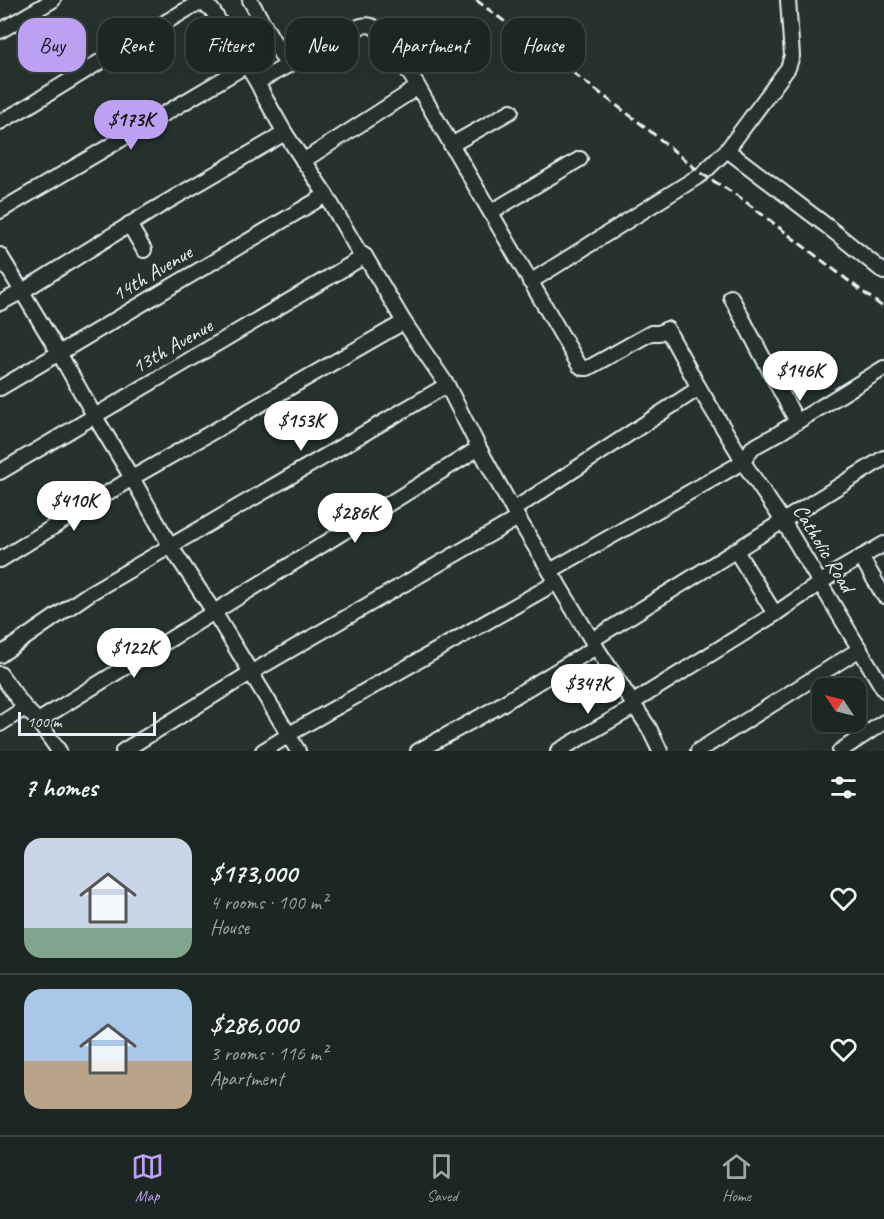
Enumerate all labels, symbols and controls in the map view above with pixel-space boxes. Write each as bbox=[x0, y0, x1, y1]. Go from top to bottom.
chip: Buy bbox=[18, 18, 86, 72]
chip: Rent bbox=[98, 18, 174, 72]
chip: Filters bbox=[186, 18, 274, 72]
chip: New bbox=[286, 18, 358, 72]
chip: Apartment bbox=[370, 18, 490, 72]
chip: House bbox=[502, 18, 585, 72]
pin: $173K bbox=[89, 100, 173, 151]
text: $173K bbox=[108, 107, 154, 132]
street label: 14th Avenue bbox=[107, 238, 198, 307]
street label: 13th Avenue bbox=[127, 312, 218, 379]
pin: $146K bbox=[758, 351, 842, 402]
text: $146K bbox=[777, 358, 823, 383]
pin: $153K bbox=[259, 401, 343, 452]
text: $153K bbox=[278, 408, 324, 433]
pin: $410K bbox=[32, 481, 116, 532]
text: $410K bbox=[51, 488, 97, 513]
pin: $286K bbox=[313, 493, 397, 544]
street label: Catholic Road bbox=[788, 499, 862, 600]
text: $286K bbox=[332, 500, 378, 525]
pin: $122K bbox=[92, 628, 176, 679]
text: $122K bbox=[111, 635, 157, 660]
pin: $347K bbox=[546, 664, 630, 715]
text: $347K bbox=[565, 671, 611, 696]
north arrow bbox=[812, 678, 866, 732]
map controls bbox=[812, 678, 866, 732]
scale bar bbox=[18, 709, 156, 736]
text: 100 m bbox=[27, 712, 61, 732]
text: 7 homes bbox=[24, 771, 97, 804]
icon: filters bbox=[827, 771, 860, 804]
text: $173,000 bbox=[210, 857, 297, 890]
icon: home bbox=[72, 862, 144, 934]
icon: heart bbox=[827, 882, 860, 915]
text: 4 rooms · 100 m² bbox=[210, 890, 327, 915]
text: House bbox=[210, 915, 249, 940]
text: $286,000 bbox=[210, 1008, 298, 1041]
icon: home bbox=[72, 1013, 144, 1085]
icon: heart bbox=[827, 1033, 860, 1066]
text: 3 rooms · 116 m² bbox=[210, 1041, 327, 1066]
text: Apartment bbox=[210, 1066, 283, 1091]
tab: Map bbox=[131, 1150, 164, 1206]
tab: Saved bbox=[425, 1150, 458, 1206]
tab: Home bbox=[720, 1150, 753, 1206]

